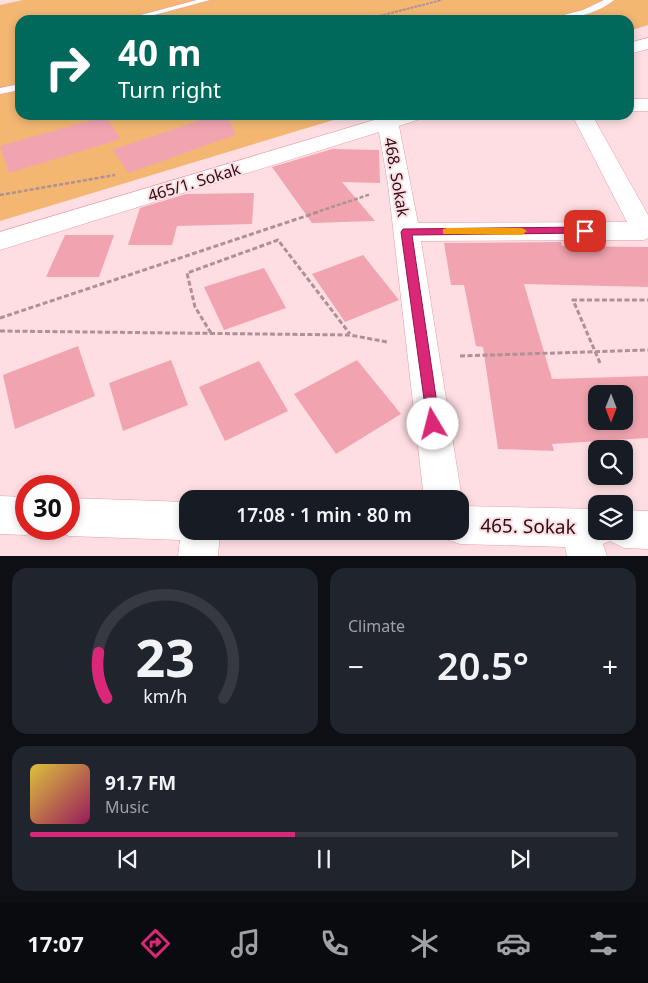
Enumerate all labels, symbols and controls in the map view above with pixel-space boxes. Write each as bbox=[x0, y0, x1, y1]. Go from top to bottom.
text: 40 m bbox=[118, 29, 201, 76]
icon: right bbox=[35, 35, 100, 100]
text: Turn right bbox=[118, 74, 221, 104]
street label: 468. Sokak bbox=[379, 135, 415, 219]
street label: 465/1. Sokak bbox=[145, 157, 243, 206]
pin bbox=[564, 210, 606, 252]
icon: arrive bbox=[571, 217, 599, 245]
north arrow bbox=[588, 385, 632, 430]
map controls bbox=[588, 385, 633, 540]
position arrow bbox=[406, 397, 458, 449]
button: search bbox=[588, 440, 633, 485]
speed limit sign: 30 bbox=[15, 475, 80, 540]
button: layers bbox=[588, 495, 633, 540]
text: 17:08 · 1 min · 80 m bbox=[236, 502, 412, 528]
street label: 465. Sokak bbox=[480, 512, 576, 540]
text: Climate bbox=[348, 615, 405, 637]
text: 23 bbox=[135, 621, 195, 692]
text: 20.5° bbox=[437, 639, 529, 691]
text: − bbox=[348, 647, 364, 685]
text: + bbox=[602, 647, 618, 685]
text: km/h bbox=[143, 684, 187, 708]
text: 91.7 FM bbox=[105, 770, 176, 796]
text: Music bbox=[105, 796, 149, 818]
icon: previous bbox=[114, 845, 142, 873]
icon: pause bbox=[310, 845, 338, 873]
icon: next bbox=[506, 845, 534, 873]
icon: directions bbox=[138, 926, 173, 961]
icon: music bbox=[228, 926, 263, 961]
icon: phone bbox=[317, 926, 352, 961]
icon: climate bbox=[407, 926, 442, 961]
icon: car bbox=[496, 926, 531, 961]
icon: filters bbox=[586, 926, 621, 961]
text: 17:07 bbox=[27, 928, 84, 958]

